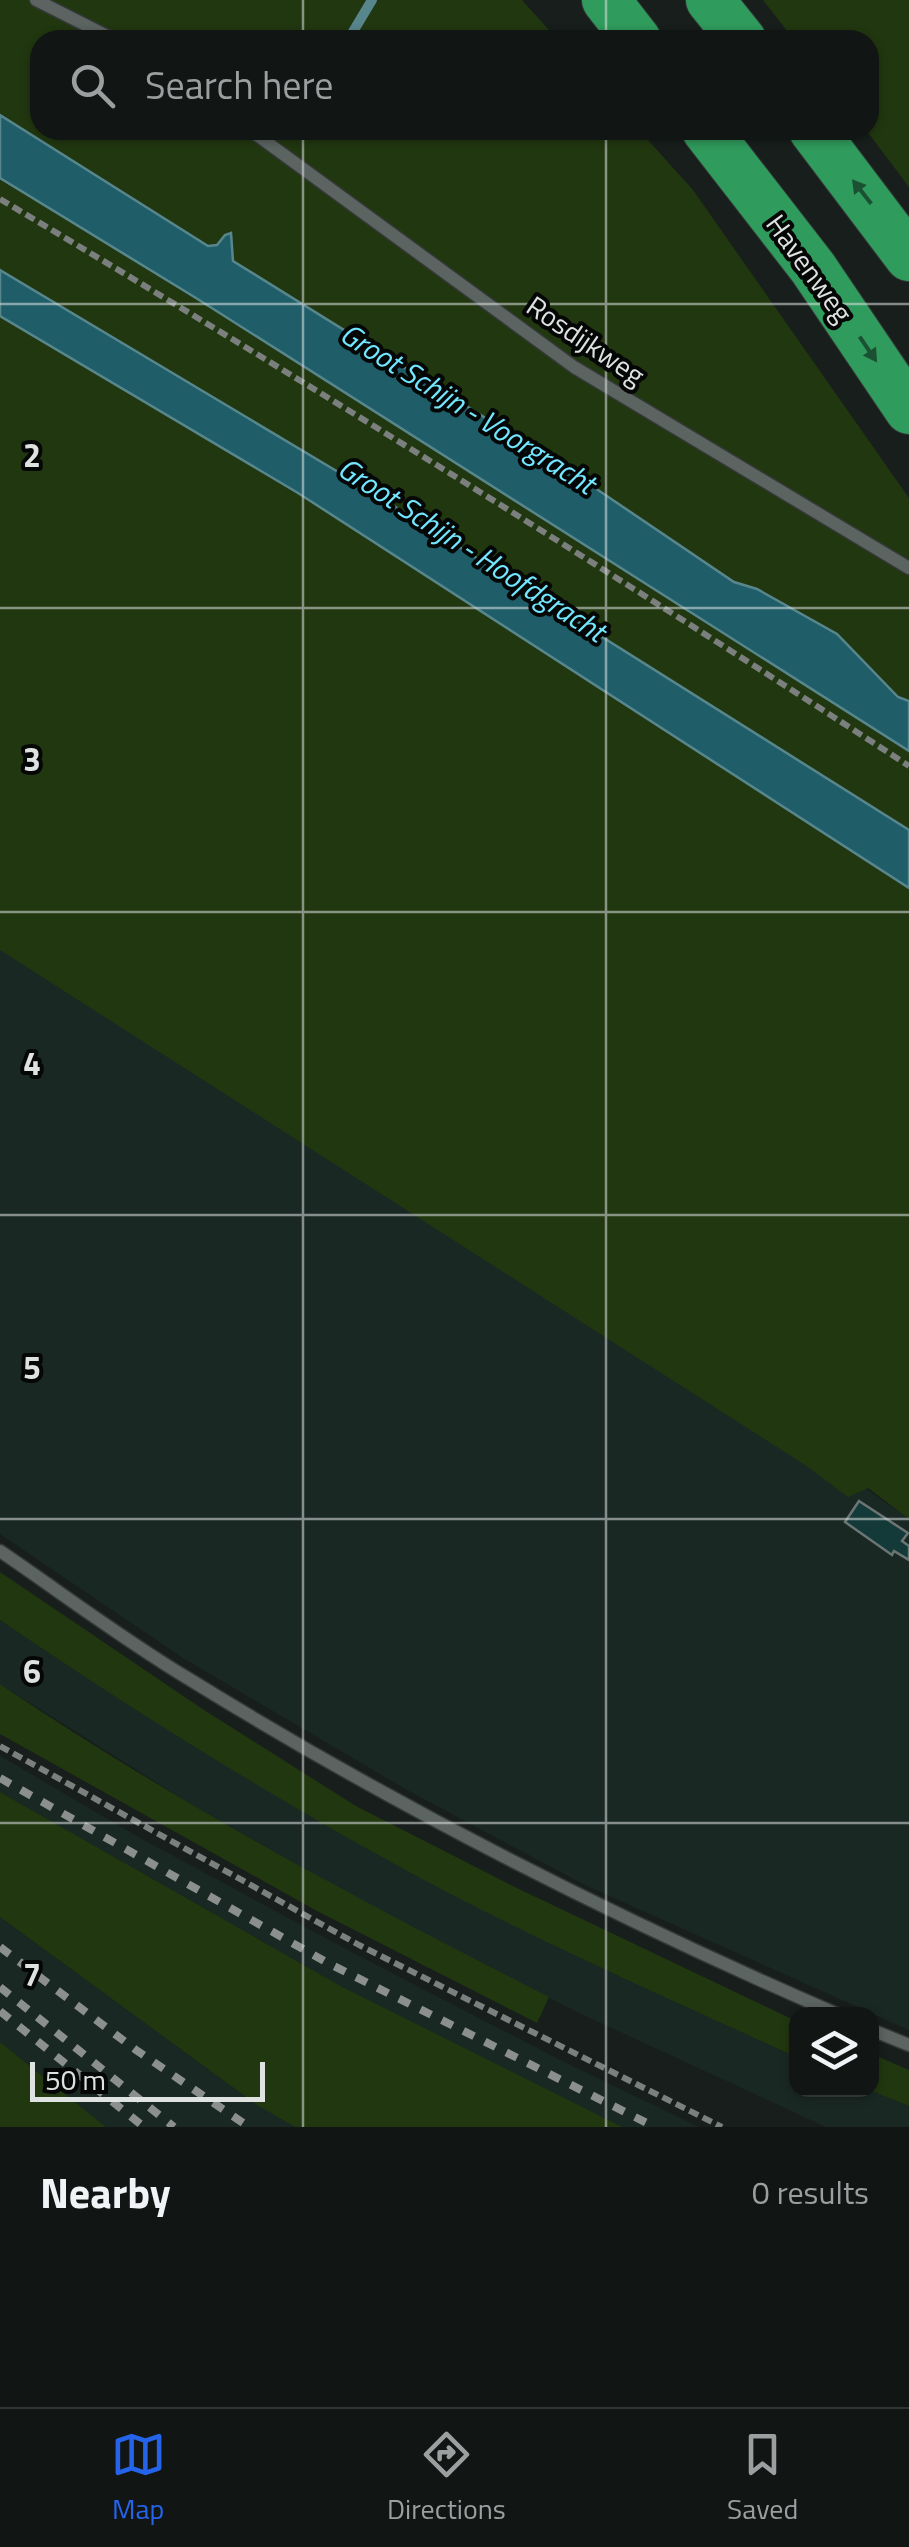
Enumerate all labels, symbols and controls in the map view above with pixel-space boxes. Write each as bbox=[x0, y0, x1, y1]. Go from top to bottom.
search box bbox=[30, 30, 879, 140]
text: Search here bbox=[145, 56, 333, 114]
icon: search bbox=[65, 58, 120, 113]
one-way arrow bbox=[852, 180, 873, 205]
street label: Havenweg bbox=[756, 205, 864, 331]
street label: Rosdijkweg bbox=[518, 284, 654, 396]
water label: Groot Schijn - Voorgracht bbox=[331, 311, 608, 507]
one-way arrow bbox=[858, 336, 877, 363]
text: 2 bbox=[23, 431, 41, 479]
water label: Groot Schijn - Hoofdgracht bbox=[329, 445, 618, 655]
text: 3 bbox=[23, 735, 41, 783]
text: 4 bbox=[23, 1039, 41, 1087]
text: 5 bbox=[23, 1343, 41, 1391]
text: 6 bbox=[23, 1647, 41, 1695]
text: 7 bbox=[23, 1950, 41, 1998]
map controls bbox=[789, 2007, 879, 2097]
button: layers bbox=[789, 2007, 879, 2097]
scale bar bbox=[30, 2057, 265, 2102]
text: 50 m bbox=[45, 2058, 106, 2101]
text: Nearby bbox=[40, 2160, 171, 2224]
text: 0 results bbox=[752, 2168, 869, 2216]
tab: Map bbox=[111, 2427, 166, 2530]
tab: Directions bbox=[387, 2427, 506, 2530]
tab: Saved bbox=[727, 2427, 798, 2530]

